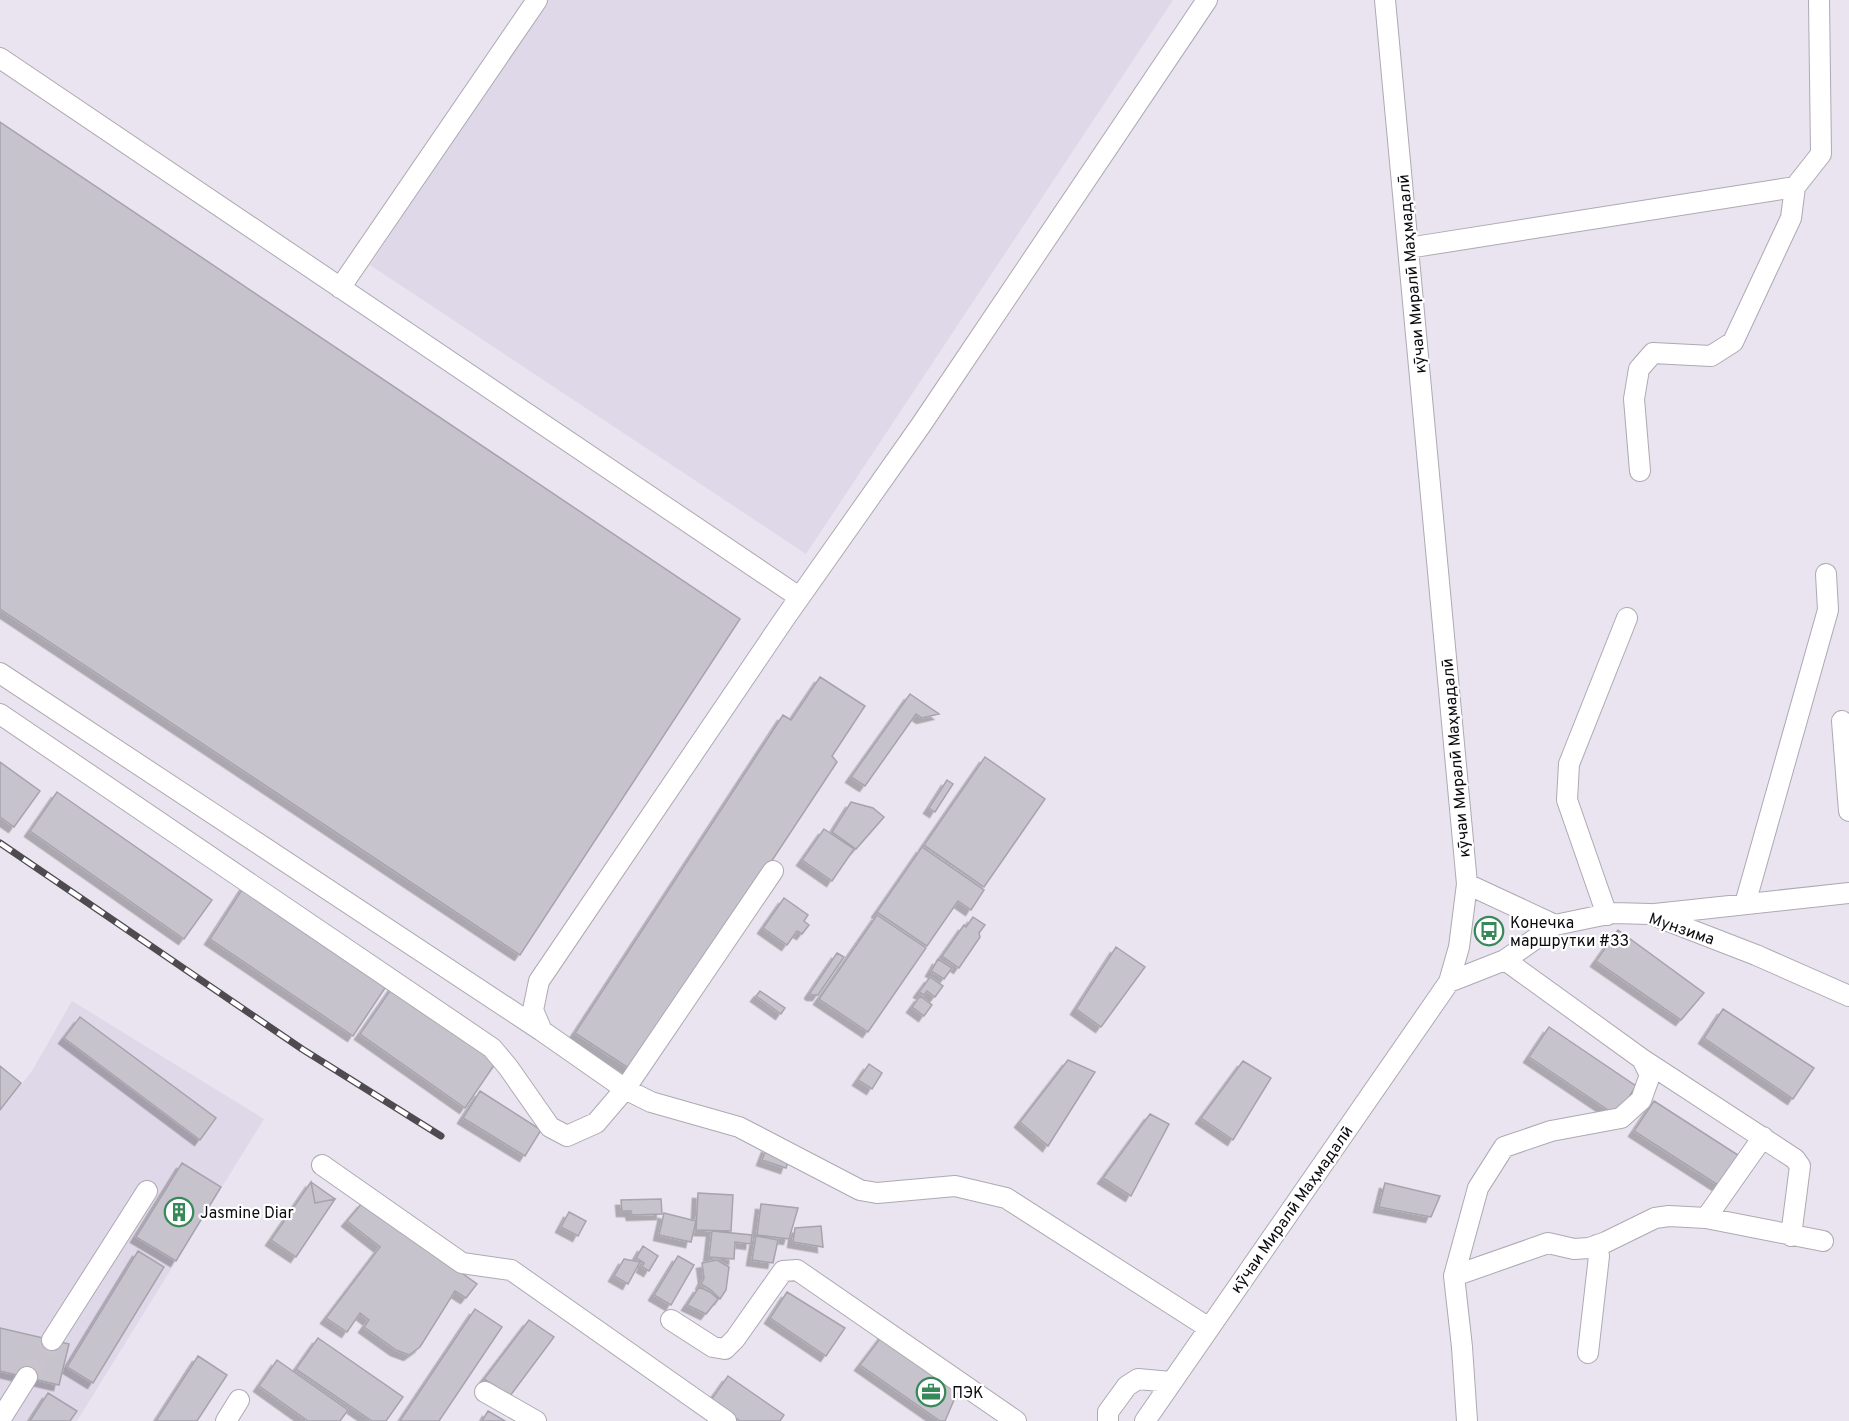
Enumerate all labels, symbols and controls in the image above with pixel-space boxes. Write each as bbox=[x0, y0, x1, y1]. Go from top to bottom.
street label: кӯчаи Миралӣ Маҳмадалӣ bbox=[1394, 173, 1432, 374]
street label: кӯчаи Миралӣ Маҳмадалӣ bbox=[1438, 657, 1476, 858]
street label: Мунзима bbox=[1646, 909, 1717, 950]
place label: Конечка маршрутки #33 bbox=[1510, 914, 1629, 952]
bus stop icon: Конечка маршрутки #33 bbox=[1473, 915, 1505, 947]
street label: кӯчаи Миралӣ Маҳмадалӣ bbox=[1227, 1122, 1358, 1298]
building icon: Jasmine Diar bbox=[163, 1196, 195, 1228]
place label: Jasmine Diar bbox=[200, 1204, 294, 1224]
office icon: ПЭК bbox=[915, 1376, 947, 1408]
place label: ПЭК bbox=[952, 1384, 984, 1404]

